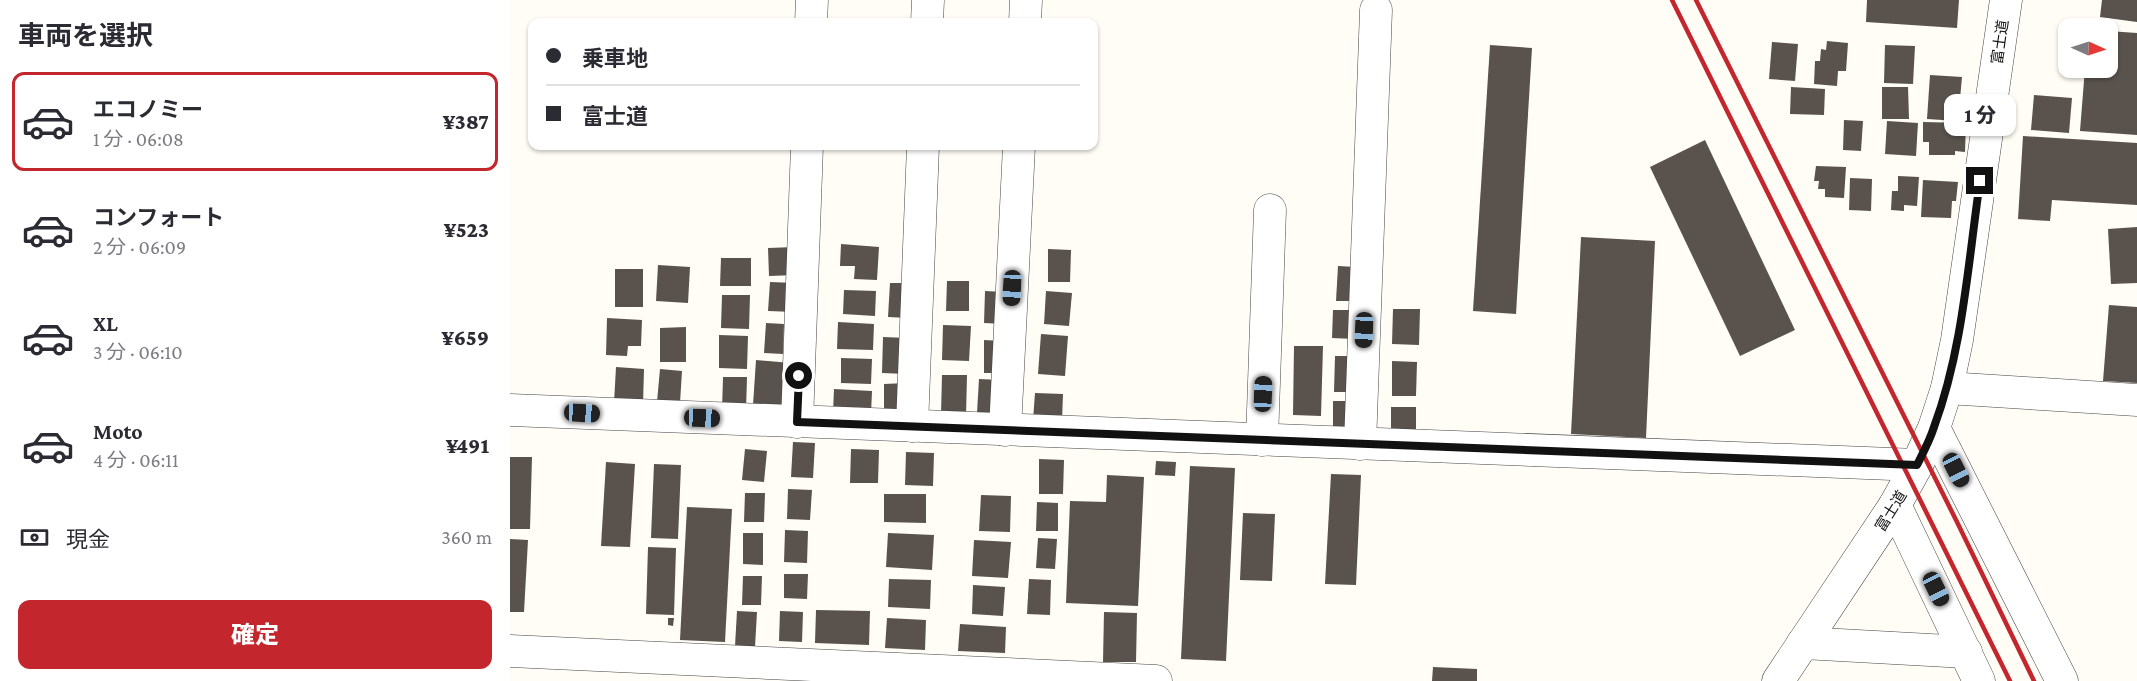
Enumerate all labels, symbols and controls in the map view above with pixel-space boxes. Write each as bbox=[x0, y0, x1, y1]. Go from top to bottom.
north arrow bbox=[2058, 18, 2118, 78]
map controls bbox=[2058, 18, 2118, 78]
street label: 富士道 bbox=[1989, 19, 2011, 65]
text: 車両を選択 bbox=[18, 21, 153, 51]
text: 乗車地 bbox=[582, 46, 648, 71]
callout: 1 分 bbox=[1944, 94, 2016, 136]
icon: car bbox=[21, 95, 75, 149]
text: エコノミー bbox=[93, 97, 203, 122]
text: 富士道 bbox=[582, 104, 648, 129]
text: 1 分 bbox=[1964, 104, 1996, 126]
text: ¥387 bbox=[443, 109, 489, 134]
text: 1 分 · 06:08 bbox=[93, 128, 184, 150]
route end bbox=[1966, 167, 1993, 194]
icon: car bbox=[21, 203, 75, 257]
text: コンフォート bbox=[93, 205, 224, 230]
text: ¥523 bbox=[444, 217, 489, 242]
text: 2 分 · 06:09 bbox=[93, 236, 186, 258]
car bbox=[1002, 270, 1022, 306]
icon: car bbox=[21, 311, 75, 365]
text: XL bbox=[93, 311, 118, 336]
car bbox=[1354, 312, 1374, 348]
text: ¥659 bbox=[441, 325, 489, 350]
text: 3 分 · 06:10 bbox=[93, 341, 183, 363]
route start bbox=[785, 362, 812, 389]
car bbox=[1253, 376, 1273, 412]
car bbox=[564, 403, 600, 423]
car bbox=[684, 408, 720, 428]
icon: car bbox=[21, 419, 75, 473]
text: Moto bbox=[93, 419, 143, 444]
text: ¥491 bbox=[445, 433, 489, 458]
text: 4 分 · 06:11 bbox=[93, 449, 179, 471]
car bbox=[1940, 450, 1972, 490]
street label: 富士道 bbox=[1872, 488, 1910, 534]
icon: cash bbox=[18, 521, 51, 554]
text: 360 m bbox=[441, 526, 492, 548]
text: 現金 bbox=[66, 527, 110, 552]
car bbox=[1920, 569, 1952, 609]
button: 確定 bbox=[18, 600, 492, 669]

